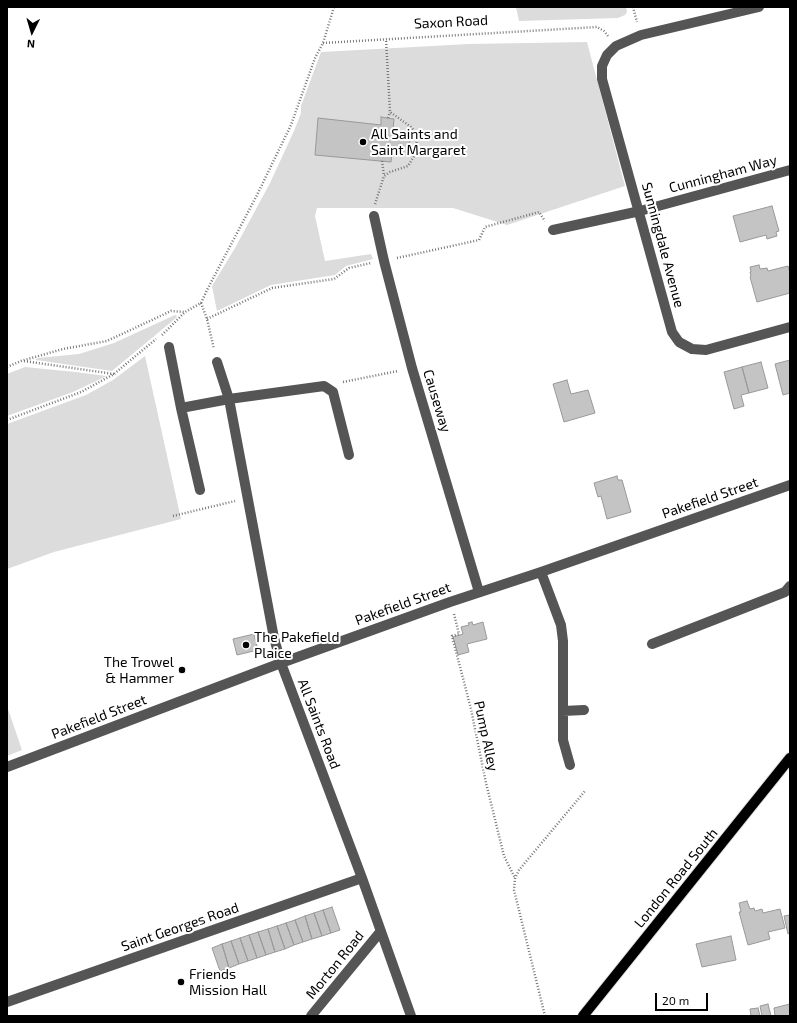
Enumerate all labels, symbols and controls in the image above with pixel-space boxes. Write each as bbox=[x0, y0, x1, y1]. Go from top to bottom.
north arrow bbox=[12, 12, 52, 52]
street label: Saxon Road bbox=[413, 12, 489, 32]
text: N bbox=[26, 38, 35, 51]
place label: All Saints and Saint Margaret bbox=[371, 126, 466, 158]
marker: All Saints and Saint Margaret bbox=[358, 137, 368, 147]
street label: Cunningham Way bbox=[667, 152, 779, 196]
street label: Sunningdale Avenue bbox=[638, 181, 688, 309]
street label: Causeway bbox=[419, 368, 455, 434]
street label: Pakefield Street bbox=[660, 474, 760, 522]
street label: Pakefield Street bbox=[353, 579, 453, 629]
place label: The Pakefield Plaice bbox=[254, 629, 339, 662]
marker: The Pakefield Plaice bbox=[241, 640, 251, 650]
place label: The Trowel & Hammer bbox=[104, 654, 174, 686]
marker: The Trowel & Hammer bbox=[177, 665, 187, 675]
street label: All Saints Road bbox=[294, 677, 344, 771]
street label: Pakefield Street bbox=[49, 691, 149, 743]
street label: Pump Alley bbox=[470, 699, 502, 773]
street label: London Road South bbox=[631, 825, 721, 931]
street label: Saint Georges Road bbox=[119, 899, 241, 955]
street label: Morton Road bbox=[302, 928, 368, 1002]
place label: Friends Mission Hall bbox=[189, 966, 267, 998]
marker: Friends Mission Hall bbox=[176, 977, 186, 987]
scale bar bbox=[657, 985, 710, 1011]
text: 20 m bbox=[662, 993, 689, 1007]

